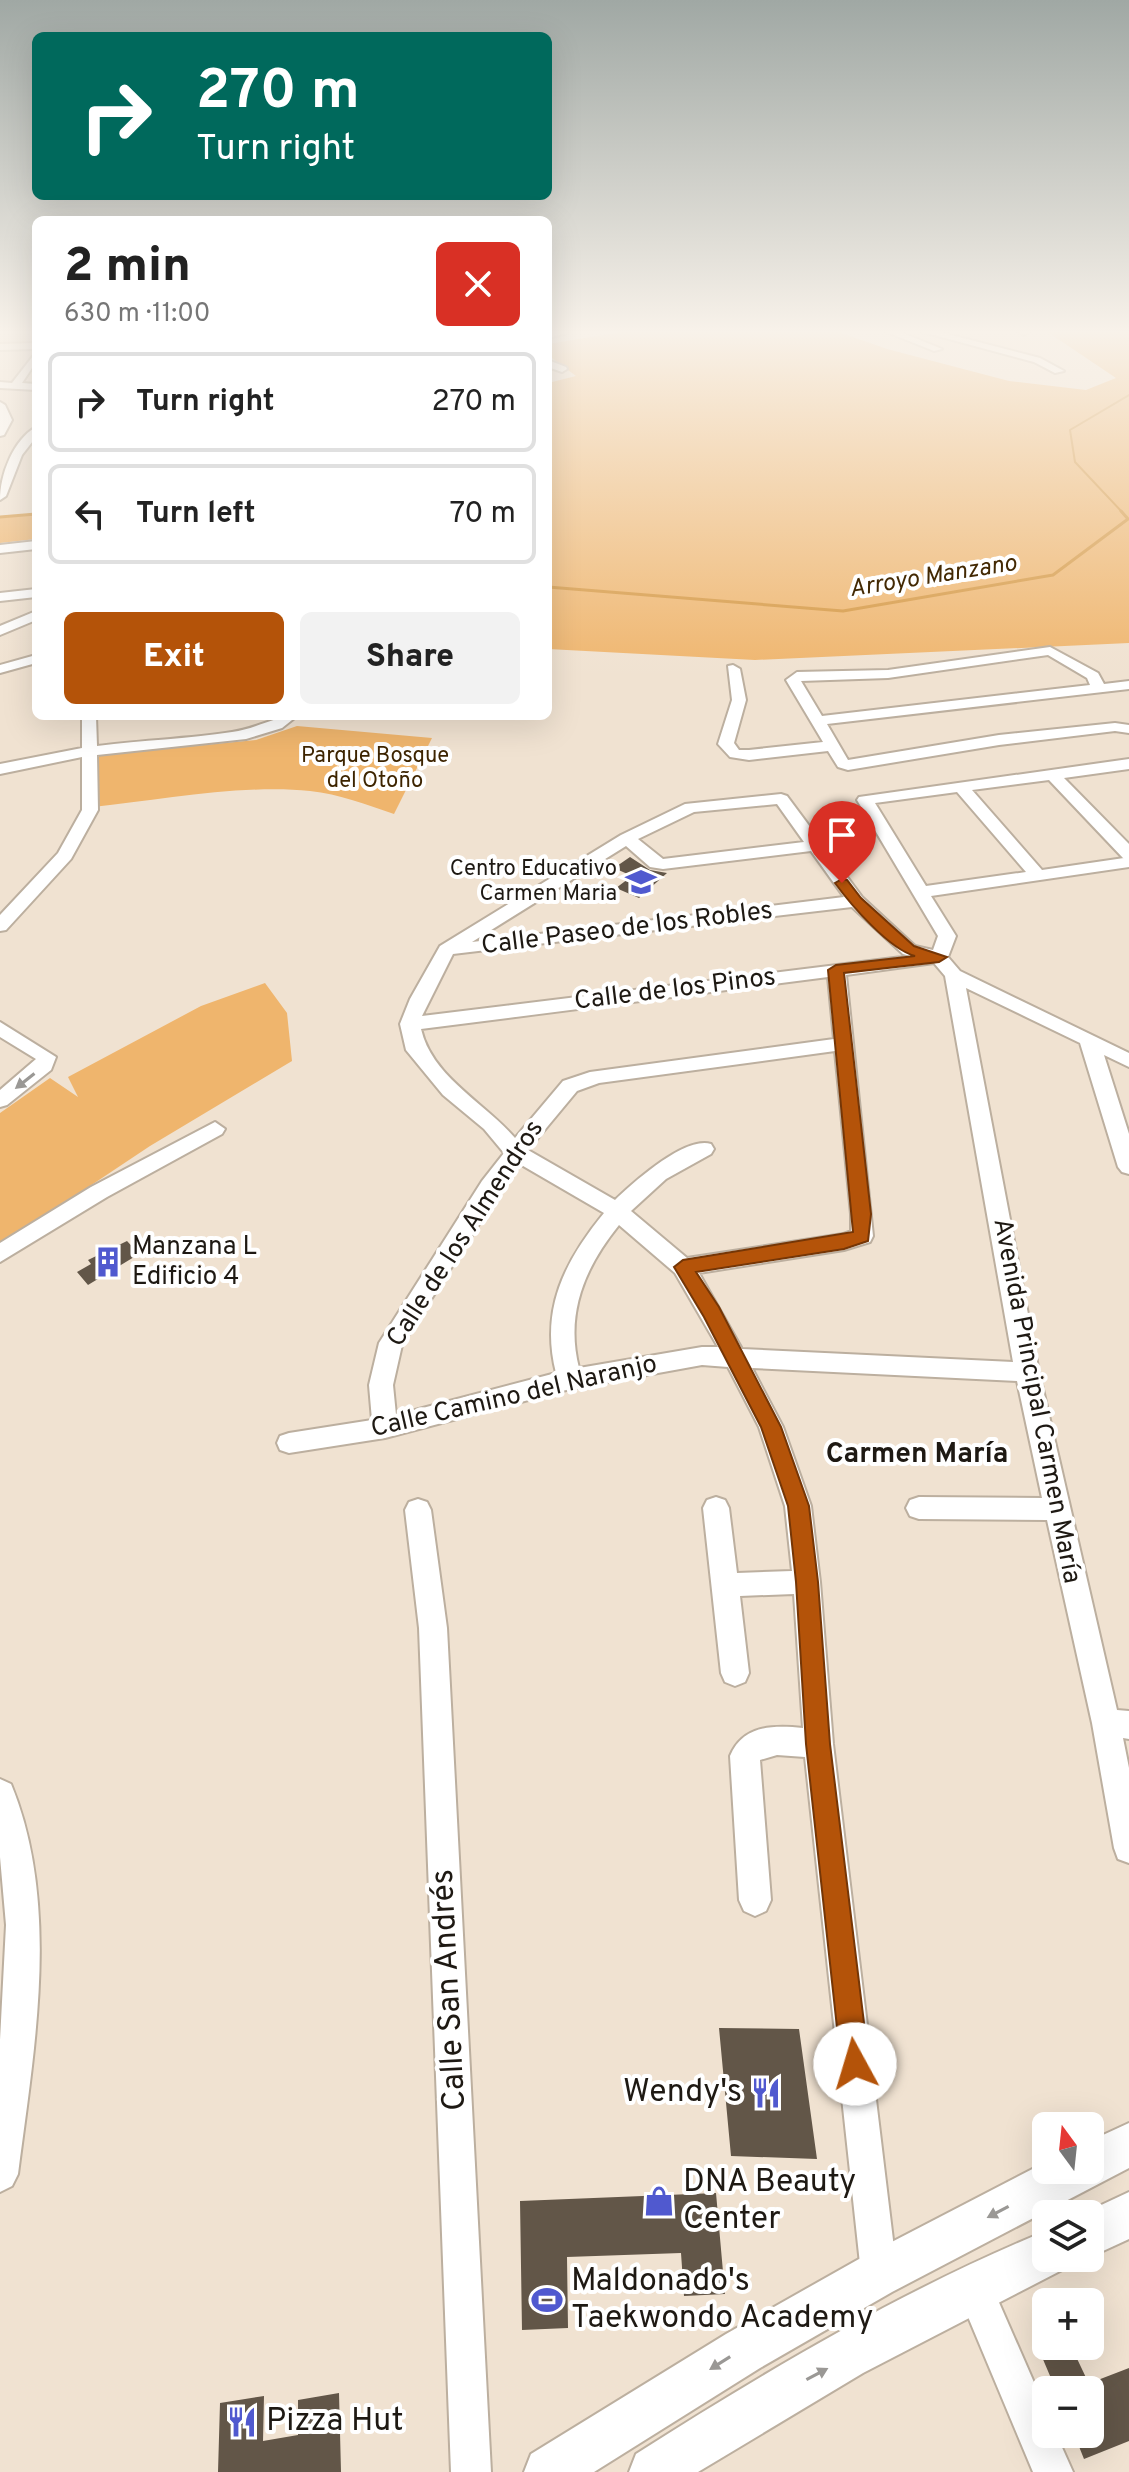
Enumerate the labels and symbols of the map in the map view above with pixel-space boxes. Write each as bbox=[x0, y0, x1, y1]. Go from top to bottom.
water label: Arroyo Manzano bbox=[847, 549, 1019, 605]
park label: Parque Bosque del Otoño bbox=[301, 743, 449, 795]
pin bbox=[808, 801, 876, 883]
place label: Centro Educativo Carmen Maria bbox=[450, 856, 617, 908]
school or university icon: Centro Educativo Carmen Maria bbox=[624, 865, 658, 899]
street label: Calle Paseo de los Robles bbox=[479, 895, 775, 963]
street label: Calle de los Pinos bbox=[572, 961, 778, 1019]
one-way arrow bbox=[15, 1072, 35, 1089]
street label: Calle de los Almendros bbox=[380, 1114, 552, 1354]
street label: Avenida Principal Carmen María bbox=[984, 1216, 1088, 1586]
place label: Manzana L Edificio 4 bbox=[132, 1231, 257, 1294]
building icon: Manzana L Edificio 4 bbox=[91, 1245, 125, 1279]
street label: Calle Camino del Naranjo bbox=[368, 1348, 660, 1446]
district label: Carmen María bbox=[826, 1437, 1008, 1473]
street label: Calle San Andrés bbox=[424, 1868, 476, 2112]
position arrow bbox=[813, 2022, 897, 2106]
place label: Wendy's bbox=[623, 2073, 742, 2113]
restaurant icon: Wendy's bbox=[749, 2076, 783, 2110]
north arrow bbox=[1032, 2112, 1104, 2184]
place label: DNA Beauty Center bbox=[683, 2163, 856, 2240]
shop icon: DNA Beauty Center bbox=[642, 2184, 676, 2218]
one-way arrow bbox=[987, 2204, 1009, 2218]
place label: Maldonado's Taekwondo Academy bbox=[571, 2262, 873, 2339]
sports icon: Maldonado's Taekwondo Academy bbox=[530, 2283, 564, 2317]
one-way arrow bbox=[710, 2355, 731, 2370]
one-way arrow bbox=[805, 2367, 828, 2380]
place label: Pizza Hut bbox=[266, 2402, 403, 2442]
restaurant icon: Pizza Hut bbox=[225, 2405, 259, 2439]

